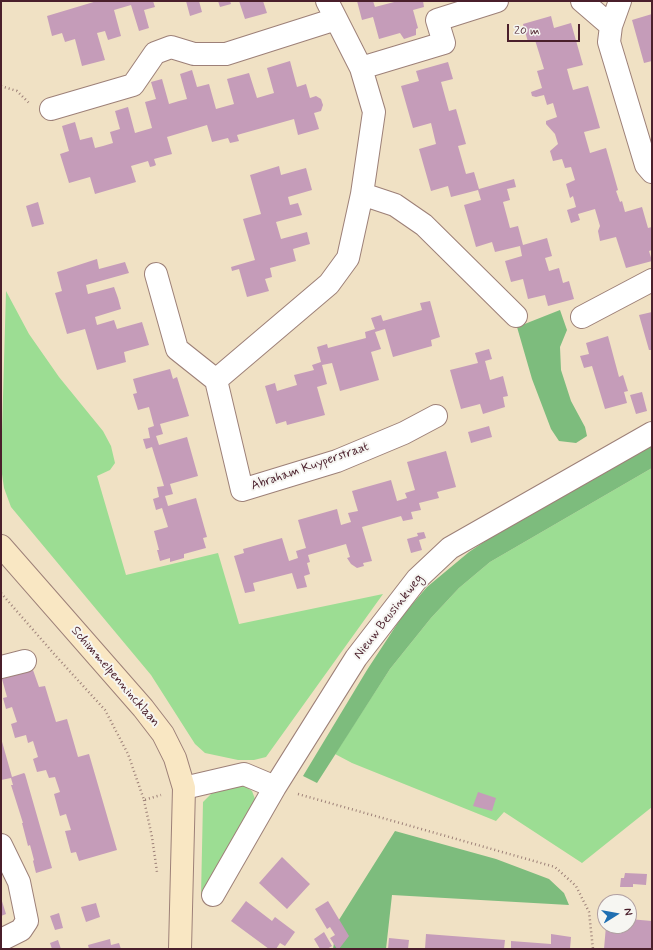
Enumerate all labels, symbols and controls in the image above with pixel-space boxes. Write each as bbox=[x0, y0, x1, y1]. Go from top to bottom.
scale bar bbox=[509, 16, 582, 42]
text: 20 m bbox=[514, 23, 540, 39]
street label: Abraham Kuyperstraat bbox=[249, 439, 371, 495]
street label: Nieuw Beusinkweg bbox=[351, 571, 427, 663]
street label: Schimmelpennincklaan bbox=[67, 624, 163, 730]
north arrow bbox=[597, 894, 637, 934]
text: N bbox=[620, 907, 635, 917]

